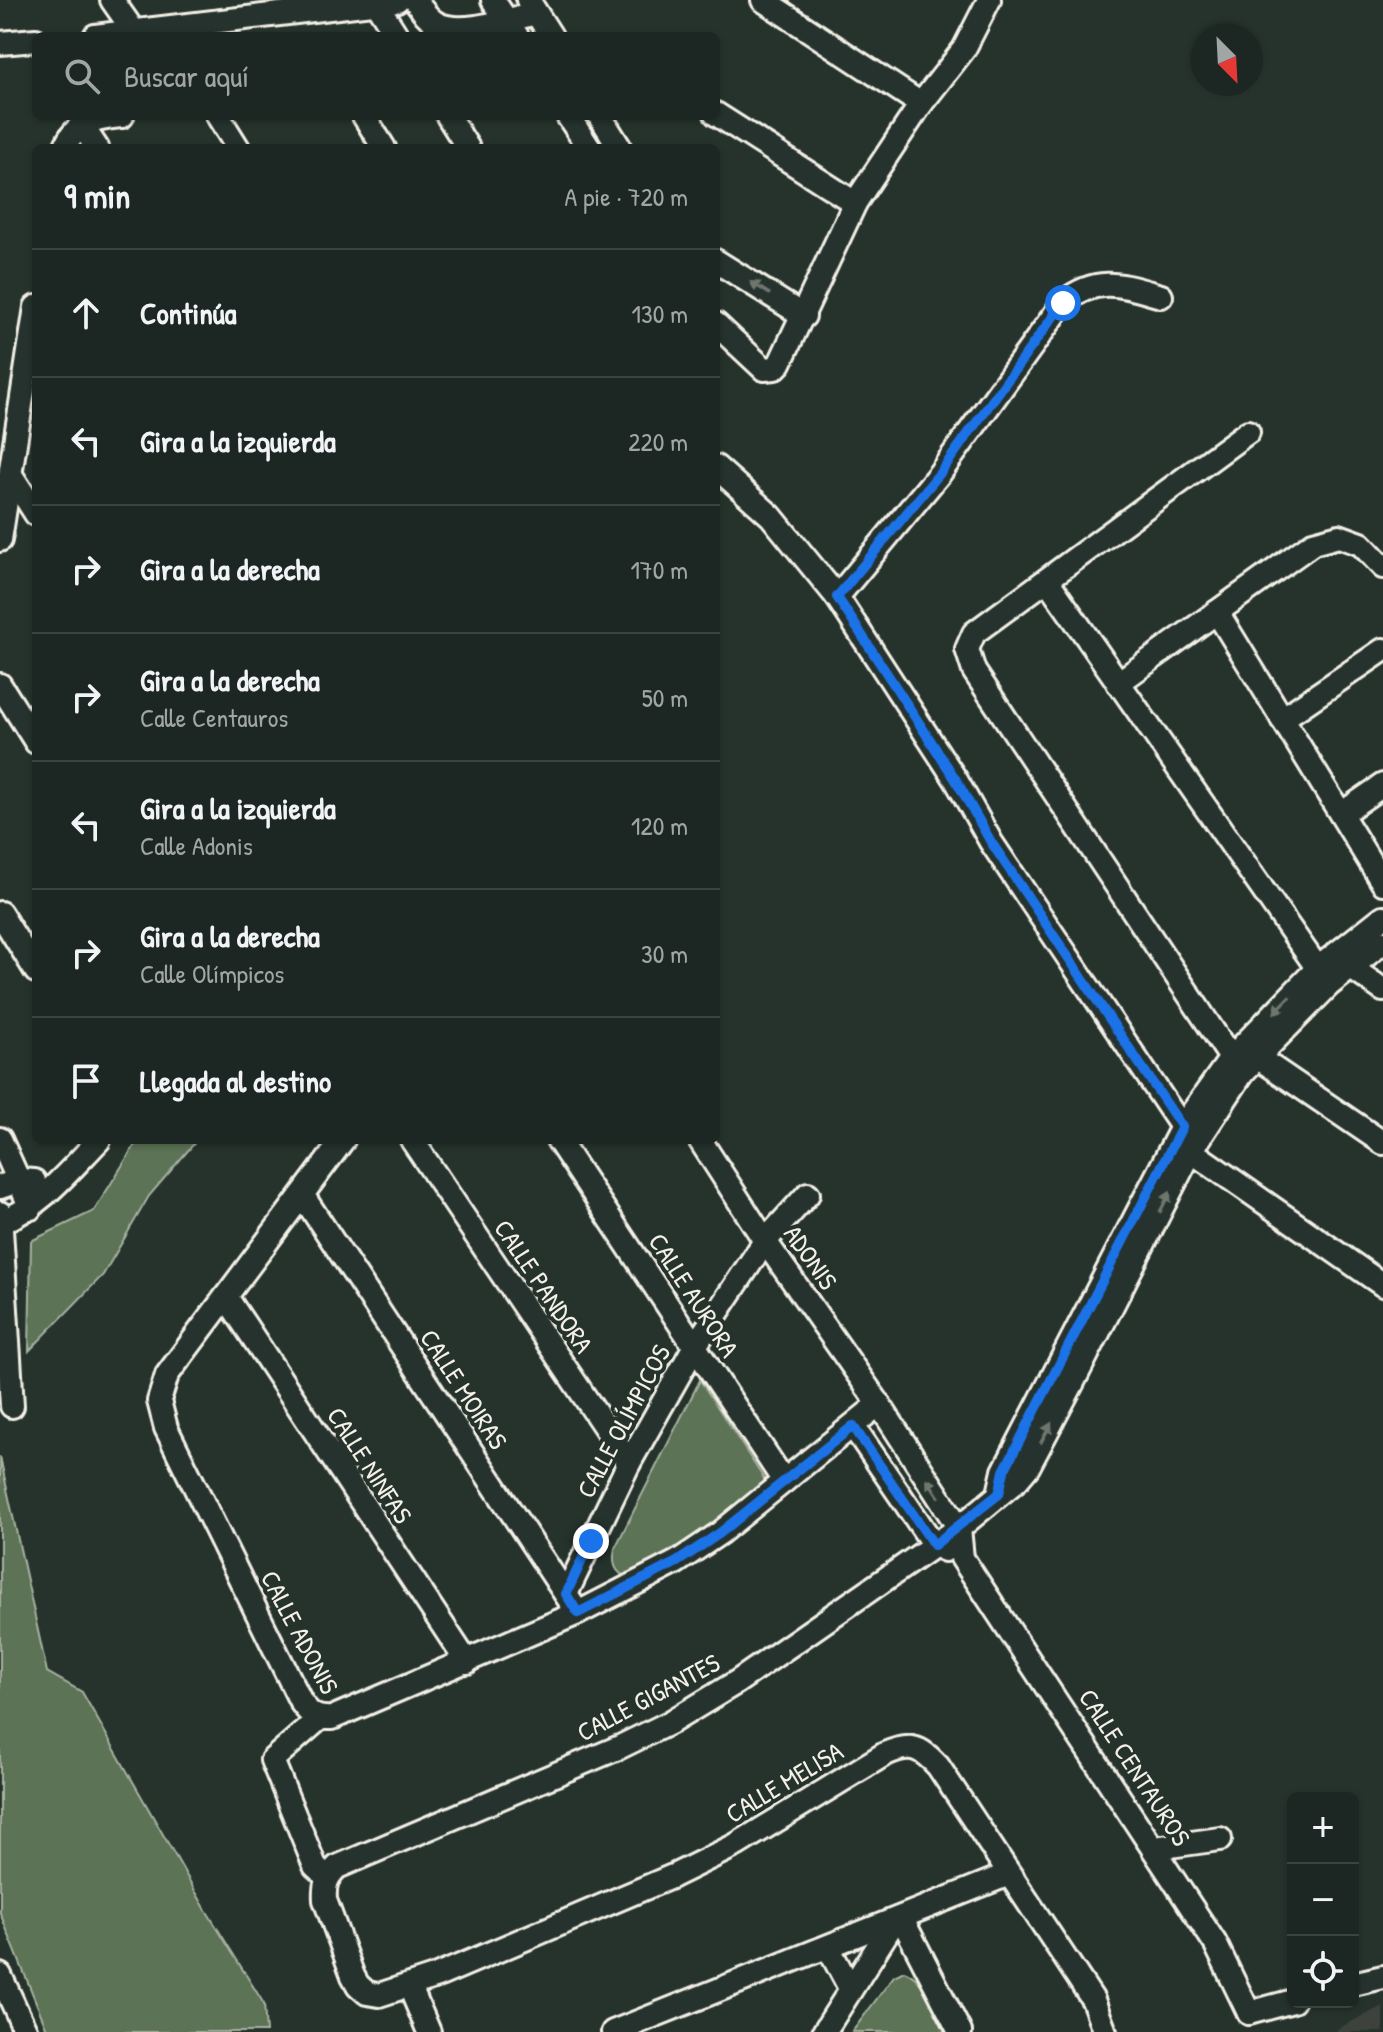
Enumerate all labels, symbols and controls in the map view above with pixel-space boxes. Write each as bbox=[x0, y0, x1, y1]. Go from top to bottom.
north arrow bbox=[1191, 24, 1263, 96]
search box bbox=[32, 32, 720, 120]
icon: search bbox=[60, 54, 104, 98]
text: Buscar aquí bbox=[124, 56, 249, 96]
text: 9 min bbox=[64, 173, 130, 219]
text: A pie · 720 m bbox=[565, 179, 688, 214]
one-way arrow bbox=[749, 282, 771, 296]
route start bbox=[1045, 285, 1081, 321]
icon: ahead bbox=[64, 291, 108, 335]
text: Continúa bbox=[140, 293, 236, 333]
text: 130 m bbox=[632, 296, 688, 331]
icon: left bbox=[64, 419, 108, 463]
text: Gira a la izquierda bbox=[140, 421, 336, 461]
text: 220 m bbox=[628, 424, 688, 459]
icon: right bbox=[64, 547, 108, 591]
text: Gira a la derecha bbox=[140, 549, 320, 589]
text: 170 m bbox=[630, 552, 688, 587]
text: Gira a la derecha bbox=[140, 660, 320, 700]
icon: right bbox=[64, 675, 108, 719]
text: 50 m bbox=[642, 680, 688, 715]
text: Calle Centauros bbox=[140, 700, 288, 735]
text: Gira a la izquierda bbox=[140, 788, 336, 828]
icon: left bbox=[64, 803, 108, 847]
text: 120 m bbox=[631, 808, 688, 843]
text: Calle Adonis bbox=[140, 828, 253, 863]
text: Gira a la derecha bbox=[140, 916, 320, 956]
icon: right bbox=[64, 931, 108, 975]
text: 30 m bbox=[641, 936, 688, 971]
text: Calle Olímpicos bbox=[140, 956, 284, 991]
one-way arrow bbox=[1274, 995, 1292, 1014]
icon: arrive bbox=[64, 1059, 108, 1103]
text: Llegada al destino bbox=[140, 1061, 331, 1101]
one-way arrow bbox=[1159, 1190, 1172, 1213]
street label: CALLE PANDORA bbox=[486, 1212, 602, 1360]
street label: ADONIS bbox=[776, 1218, 846, 1296]
street label: CALLE AURORA bbox=[641, 1226, 747, 1364]
street label: CALLE MOIRAS bbox=[412, 1322, 516, 1456]
street label: CALLE OLÍMPICOS bbox=[568, 1338, 678, 1504]
street label: CALLE NINFAS bbox=[319, 1400, 421, 1530]
one-way arrow bbox=[1040, 1421, 1053, 1444]
one-way arrow bbox=[927, 1477, 941, 1499]
route end bbox=[573, 1523, 609, 1559]
street label: CALLE ADONIS bbox=[253, 1564, 347, 1700]
street label: CALLE GIGANTES bbox=[571, 1645, 726, 1749]
street label: CALLE CENTAUROS bbox=[1071, 1682, 1199, 1852]
street label: CALLE MELISA bbox=[719, 1733, 849, 1831]
map controls bbox=[1287, 1792, 1359, 2008]
button: + bbox=[1287, 1792, 1359, 1864]
button: − bbox=[1287, 1864, 1359, 1936]
button: locate bbox=[1287, 1936, 1359, 2008]

